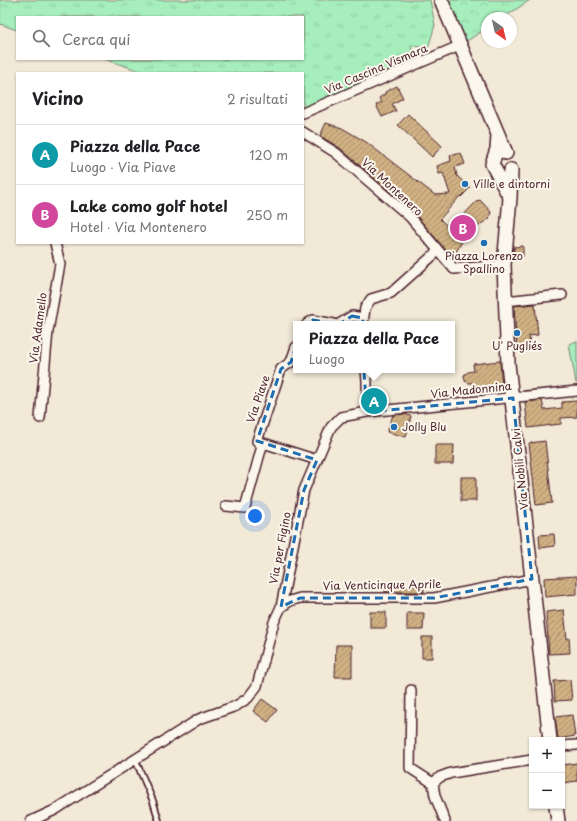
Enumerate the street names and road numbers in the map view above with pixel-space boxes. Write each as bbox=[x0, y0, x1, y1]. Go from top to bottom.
street label: Via Cascina Vismara bbox=[322, 39, 430, 98]
street label: Via Montenero bbox=[358, 154, 427, 220]
street label: Via Adamello bbox=[24, 291, 51, 365]
street label: Via Piave bbox=[241, 373, 274, 425]
street label: Via Madonnina bbox=[430, 377, 512, 402]
street label: Via Nobili Calvi bbox=[507, 427, 532, 511]
street label: Via per Figino bbox=[264, 510, 295, 585]
street label: Via Venticinque Aprile bbox=[323, 575, 441, 594]

